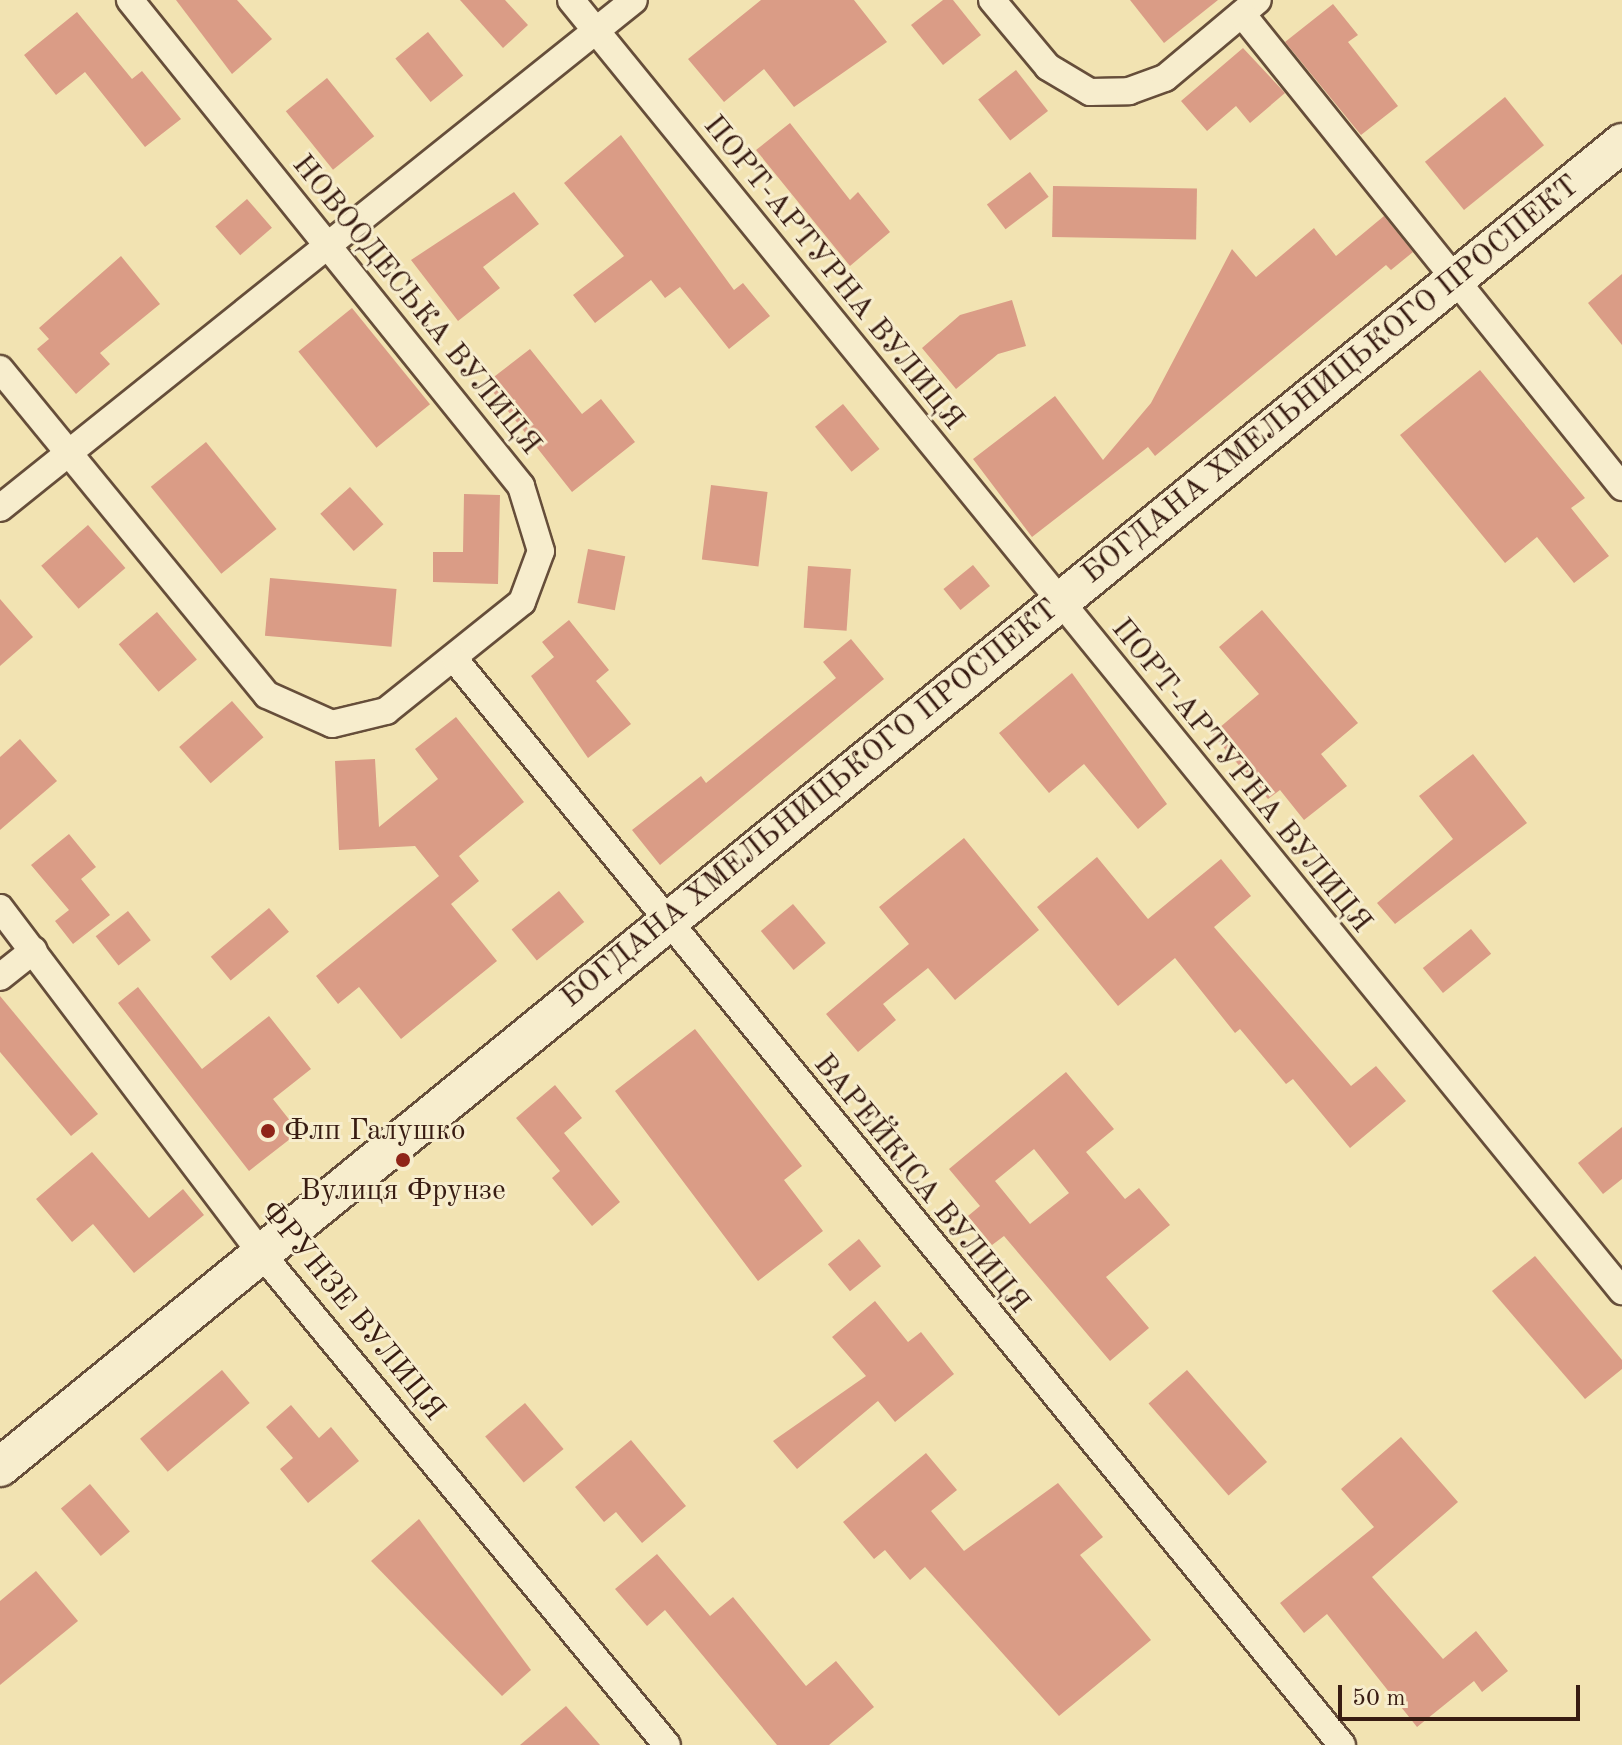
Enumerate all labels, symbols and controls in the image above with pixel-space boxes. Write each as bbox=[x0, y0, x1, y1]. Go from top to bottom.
street label: ПОРТ-АРТУРНА ВУЛИЦЯ bbox=[695, 109, 971, 437]
street label: НОВООДЕСЬКА ВУЛИЦЯ bbox=[284, 148, 548, 462]
street label: БОГДАНА ХМЕЛЬНИЦЬКОГО ПРОСПЕКТ bbox=[1075, 168, 1587, 592]
street label: БОГДАНА ХМЕЛЬНИЦЬКОГО ПРОСПЕКТ bbox=[554, 592, 1066, 1016]
street label: ПОРТ-АРТУРНА ВУЛИЦЯ bbox=[1103, 612, 1379, 940]
street label: ВАРЕЙКІСА ВУЛИЦЯ bbox=[805, 1047, 1037, 1321]
place label: Флп Галушко bbox=[284, 1113, 466, 1149]
marker: Флп Галушко bbox=[259, 1122, 277, 1140]
marker: Вулиця Фрунзе bbox=[394, 1151, 412, 1169]
place label: Вулиця Фрунзе bbox=[300, 1173, 506, 1209]
street label: ФРУНЗЕ ВУЛИЦЯ bbox=[252, 1194, 452, 1428]
scale bar bbox=[1342, 1669, 1584, 1719]
text: 50 m bbox=[1352, 1687, 1406, 1711]

